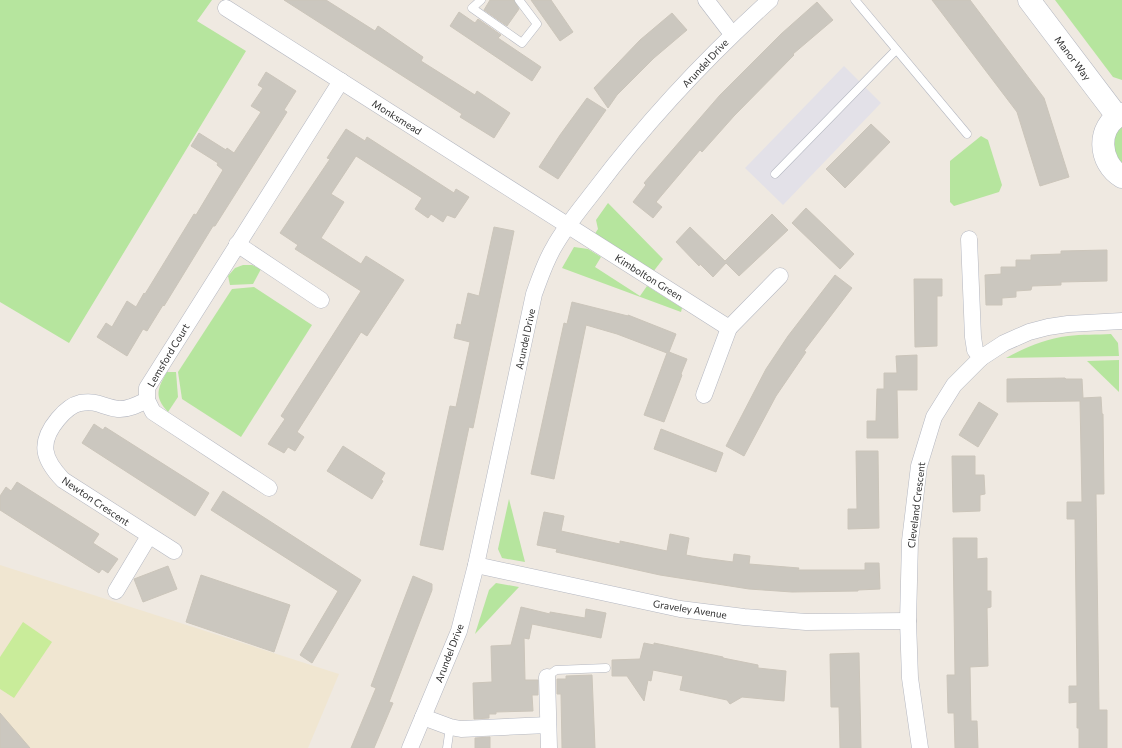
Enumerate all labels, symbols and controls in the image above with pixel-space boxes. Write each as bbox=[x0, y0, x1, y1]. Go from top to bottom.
street label: Manor Way bbox=[1052, 34, 1094, 82]
street label: Arundel Drive bbox=[680, 36, 730, 90]
street label: Monksmead bbox=[370, 97, 424, 137]
street label: Kimbolton Green bbox=[613, 251, 685, 303]
street label: Arundel Drive bbox=[513, 307, 537, 371]
street label: Lemsford Court bbox=[144, 321, 192, 389]
street label: Cleveland Crescent bbox=[905, 461, 927, 549]
street label: Newton Crescent bbox=[60, 474, 132, 528]
street label: Graveley Avenue bbox=[652, 597, 728, 621]
street label: Arundel Drive bbox=[432, 622, 466, 684]

